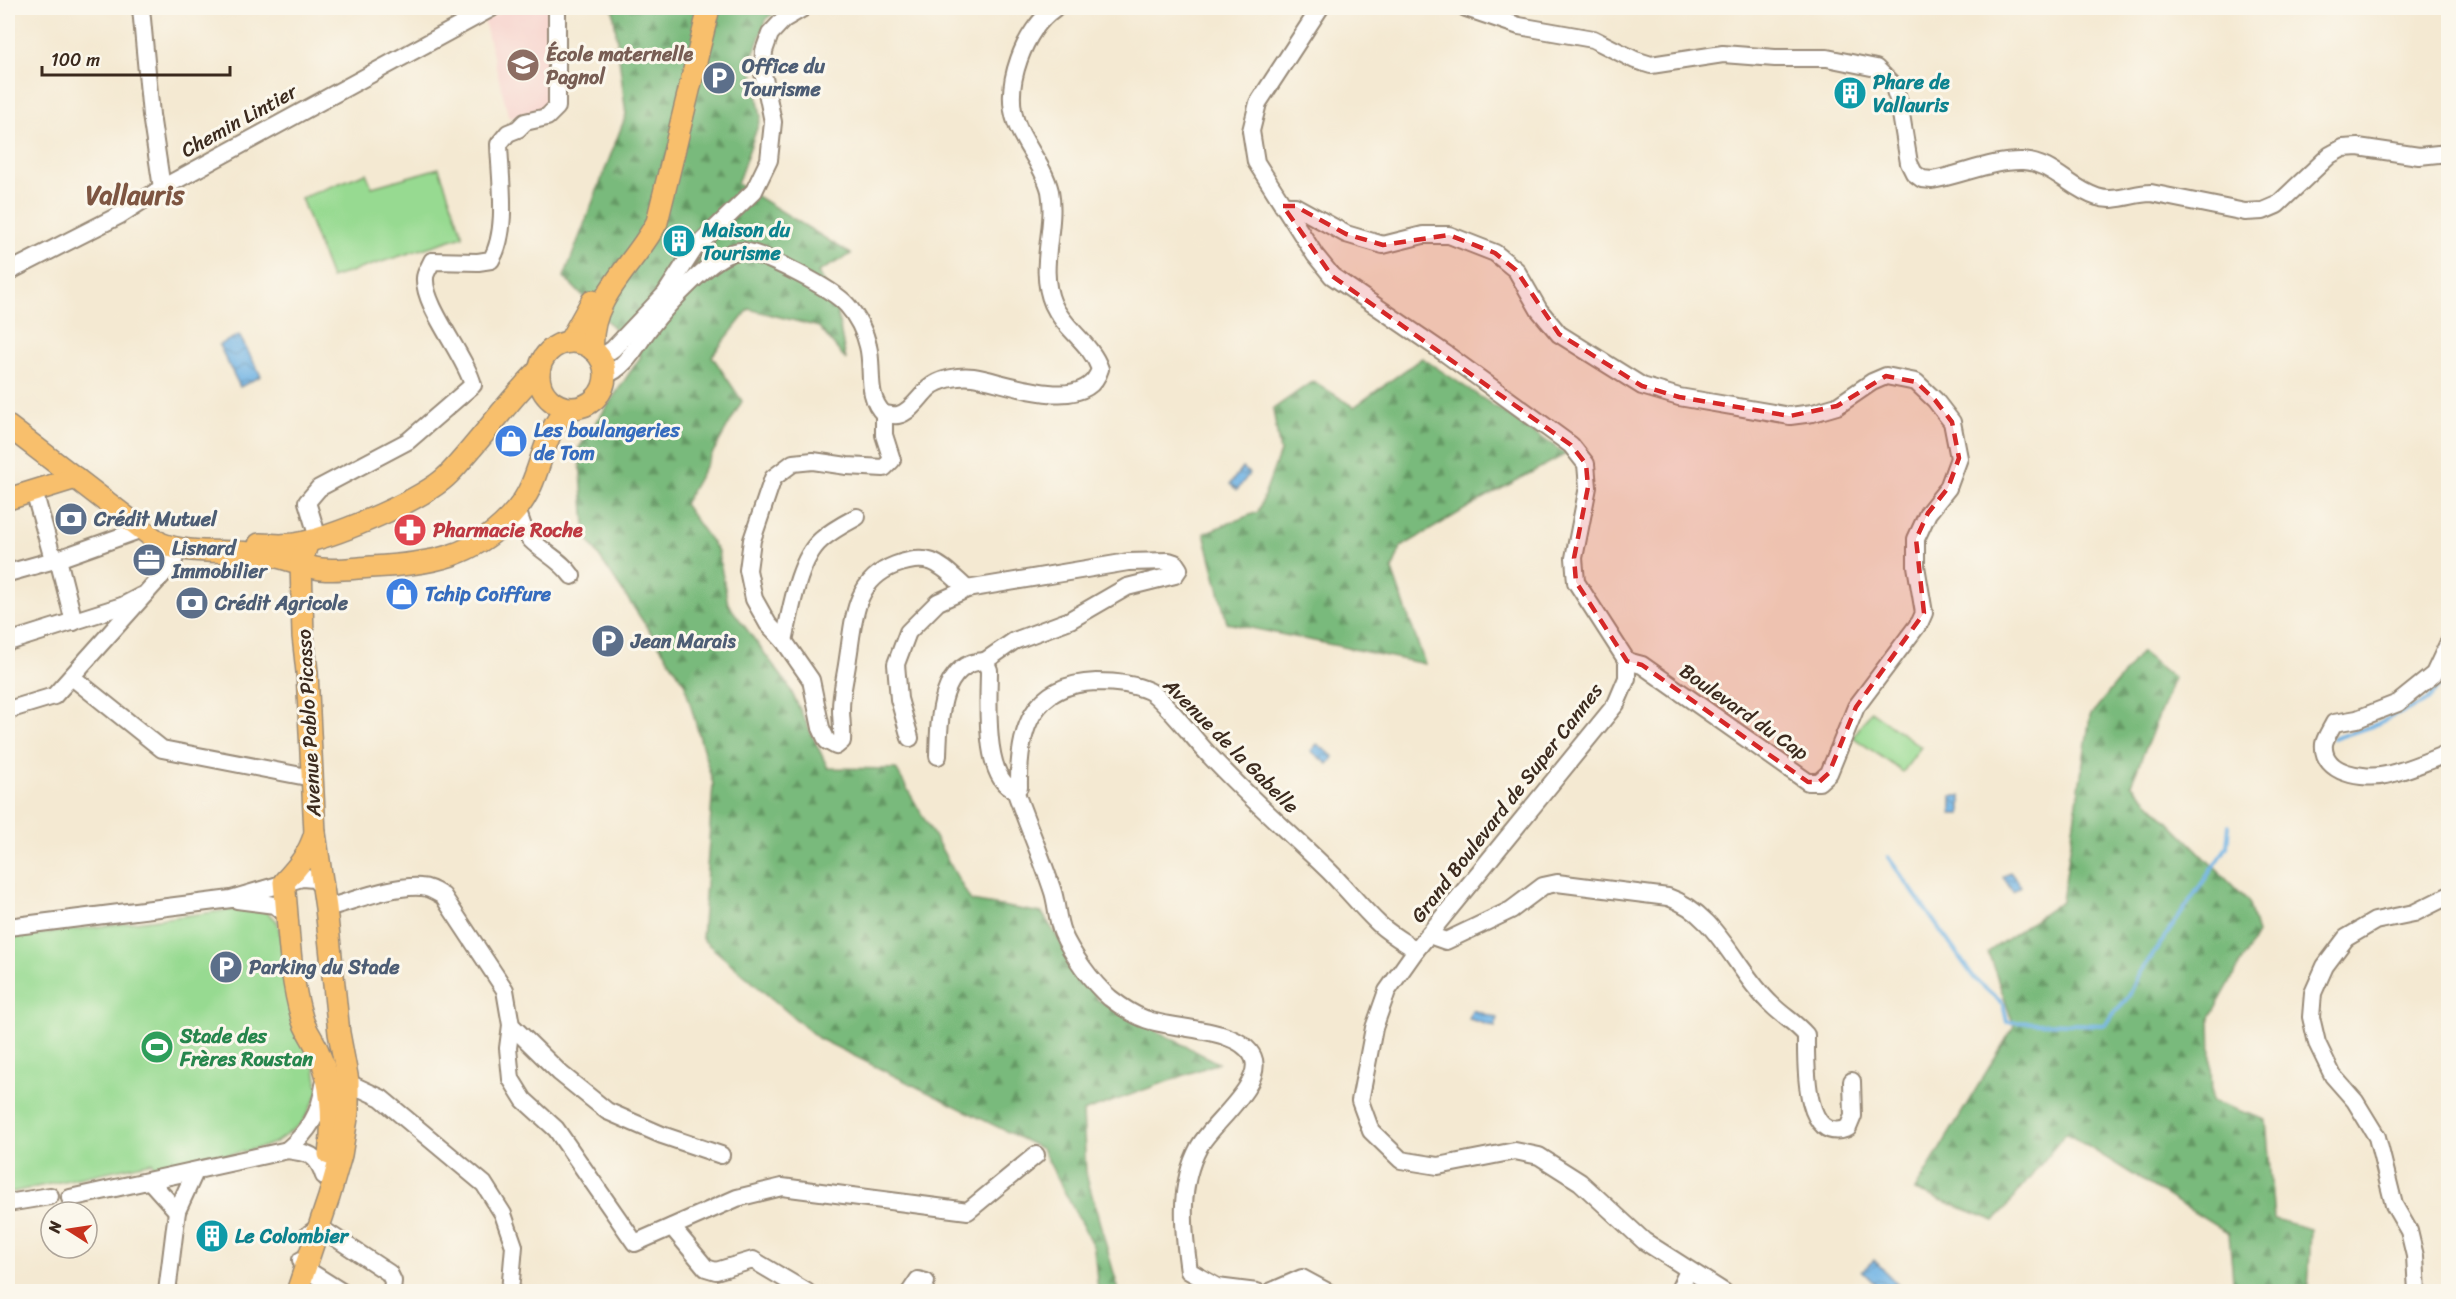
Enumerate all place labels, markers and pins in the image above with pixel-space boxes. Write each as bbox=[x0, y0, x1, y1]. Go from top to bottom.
place label: École maternelle Pagnol bbox=[546, 37, 694, 95]
school or university icon: École maternelle Pagnol bbox=[505, 47, 541, 83]
place label: Office du Tourisme bbox=[742, 49, 825, 107]
parking icon: Office du Tourisme bbox=[701, 60, 737, 96]
place label: Phare de Vallauris bbox=[1873, 65, 1950, 123]
building icon: Phare de Vallauris bbox=[1832, 75, 1868, 111]
place label: Maison du Tourisme bbox=[701, 213, 790, 271]
building icon: Maison du Tourisme bbox=[661, 223, 697, 259]
place label: Les boulangeries de Tom bbox=[534, 413, 680, 471]
shop icon: Les boulangeries de Tom bbox=[493, 423, 529, 459]
bank icon: Crédit Mutuel bbox=[53, 501, 89, 537]
place label: Crédit Mutuel bbox=[93, 502, 218, 537]
pharmacy icon: Pharmacie Roche bbox=[392, 512, 428, 548]
place label: Pharmacie Roche bbox=[433, 513, 583, 548]
place label: Lisnard Immobilier bbox=[171, 531, 268, 589]
office icon: Lisnard Immobilier bbox=[131, 542, 167, 578]
shop icon: Tchip Coiffure bbox=[384, 576, 420, 612]
place label: Tchip Coiffure bbox=[425, 577, 552, 612]
bank icon: Crédit Agricole bbox=[174, 585, 210, 621]
place label: Crédit Agricole bbox=[214, 586, 349, 621]
parking icon: Jean Marais bbox=[590, 623, 626, 659]
place label: Jean Marais bbox=[630, 624, 737, 659]
parking icon: Parking du Stade bbox=[208, 949, 244, 985]
place label: Parking du Stade bbox=[249, 950, 400, 985]
place label: Stade des Frères Roustan bbox=[179, 1019, 313, 1077]
sports icon: Stade des Frères Roustan bbox=[139, 1029, 175, 1065]
building icon: Le Colombier bbox=[194, 1218, 230, 1254]
place label: Le Colombier bbox=[235, 1219, 350, 1254]

